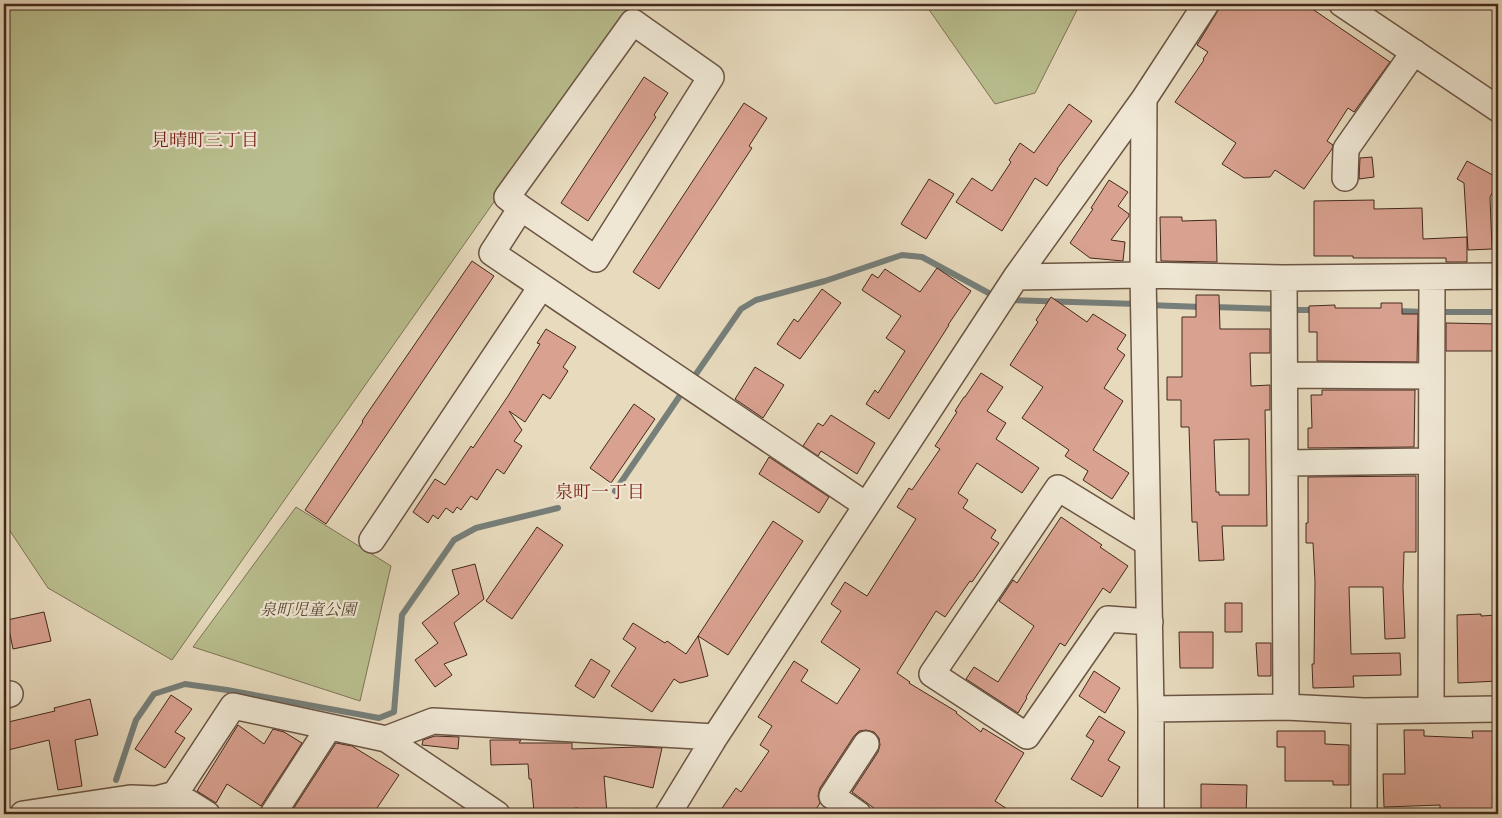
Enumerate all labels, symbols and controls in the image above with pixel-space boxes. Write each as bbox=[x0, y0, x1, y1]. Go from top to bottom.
district label: 見晴町三丁目 bbox=[151, 129, 259, 152]
district label: 泉町一丁目 bbox=[555, 481, 645, 504]
park label: 泉町児童公園 bbox=[260, 600, 359, 620]

